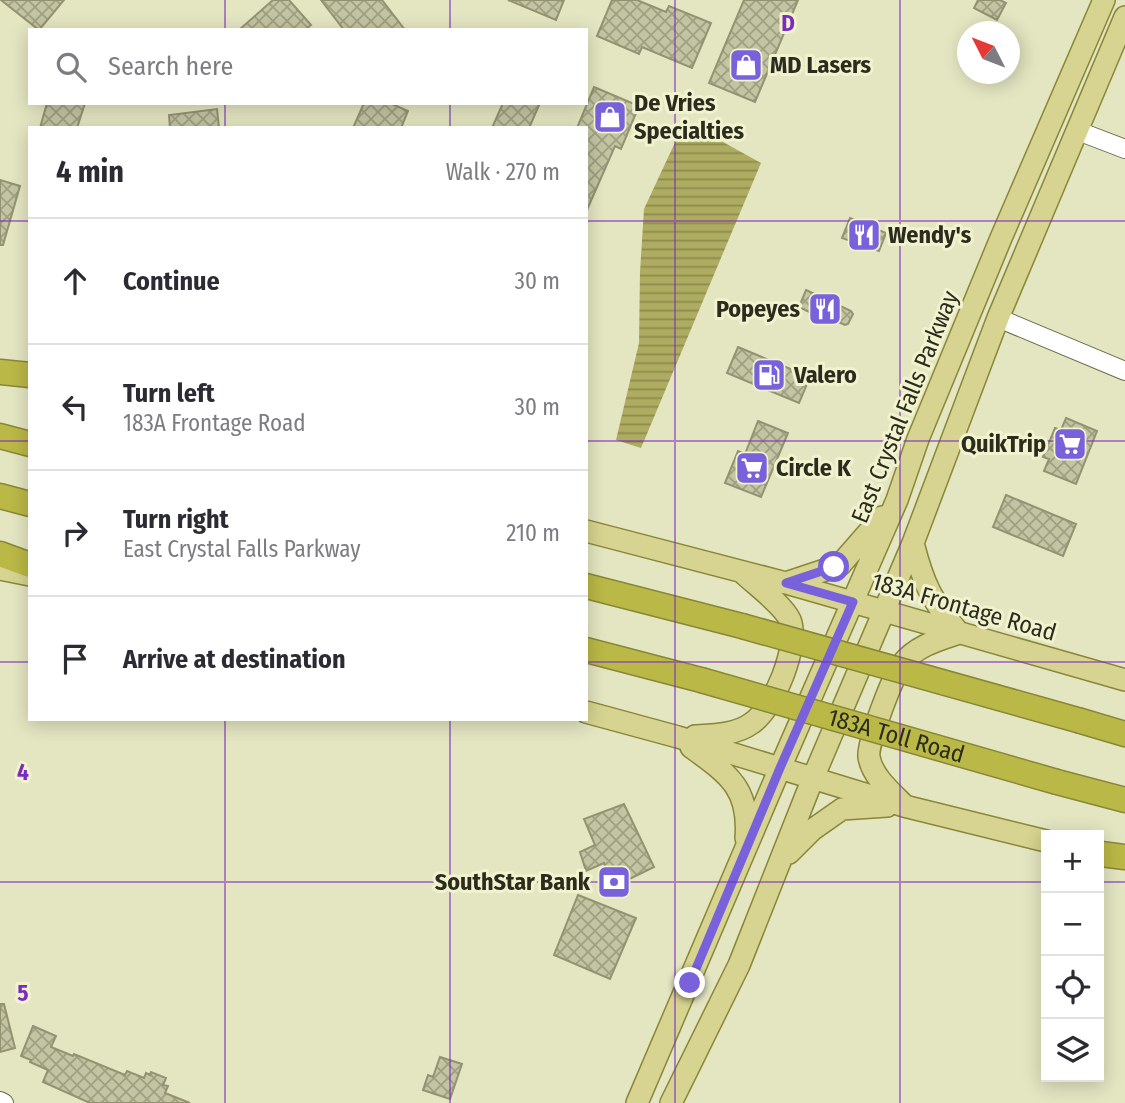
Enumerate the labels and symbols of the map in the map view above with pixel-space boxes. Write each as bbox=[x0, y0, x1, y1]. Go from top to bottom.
text: D bbox=[781, 9, 795, 37]
north arrow bbox=[957, 21, 1020, 84]
shop icon: MD Lasers bbox=[727, 46, 765, 84]
place label: MD Lasers bbox=[770, 51, 872, 79]
place label: De Vries Specialties bbox=[634, 89, 744, 145]
shop icon: De Vries Specialties bbox=[591, 98, 629, 136]
restaurant icon: Wendy's bbox=[845, 216, 883, 254]
place label: Wendy's bbox=[888, 221, 972, 249]
street label: East Crystal Falls Parkway bbox=[846, 287, 964, 527]
restaurant icon: Popeyes bbox=[806, 290, 844, 328]
place label: Popeyes bbox=[716, 295, 800, 323]
fuel station icon: Valero bbox=[750, 356, 788, 394]
place label: Valero bbox=[793, 361, 857, 389]
supermarket icon: QuikTrip bbox=[1051, 425, 1089, 463]
place label: QuikTrip bbox=[961, 430, 1046, 458]
supermarket icon: Circle K bbox=[733, 449, 771, 487]
place label: Circle K bbox=[776, 454, 852, 482]
route start bbox=[818, 551, 849, 582]
street label: 183A Frontage Road bbox=[869, 567, 1059, 647]
street label: 183A Toll Road bbox=[825, 703, 968, 769]
text: 4 bbox=[17, 758, 29, 786]
bank icon: SouthStar Bank bbox=[595, 863, 633, 901]
place label: SouthStar Bank bbox=[435, 868, 591, 896]
route end bbox=[674, 967, 705, 998]
text: 5 bbox=[17, 979, 29, 1007]

